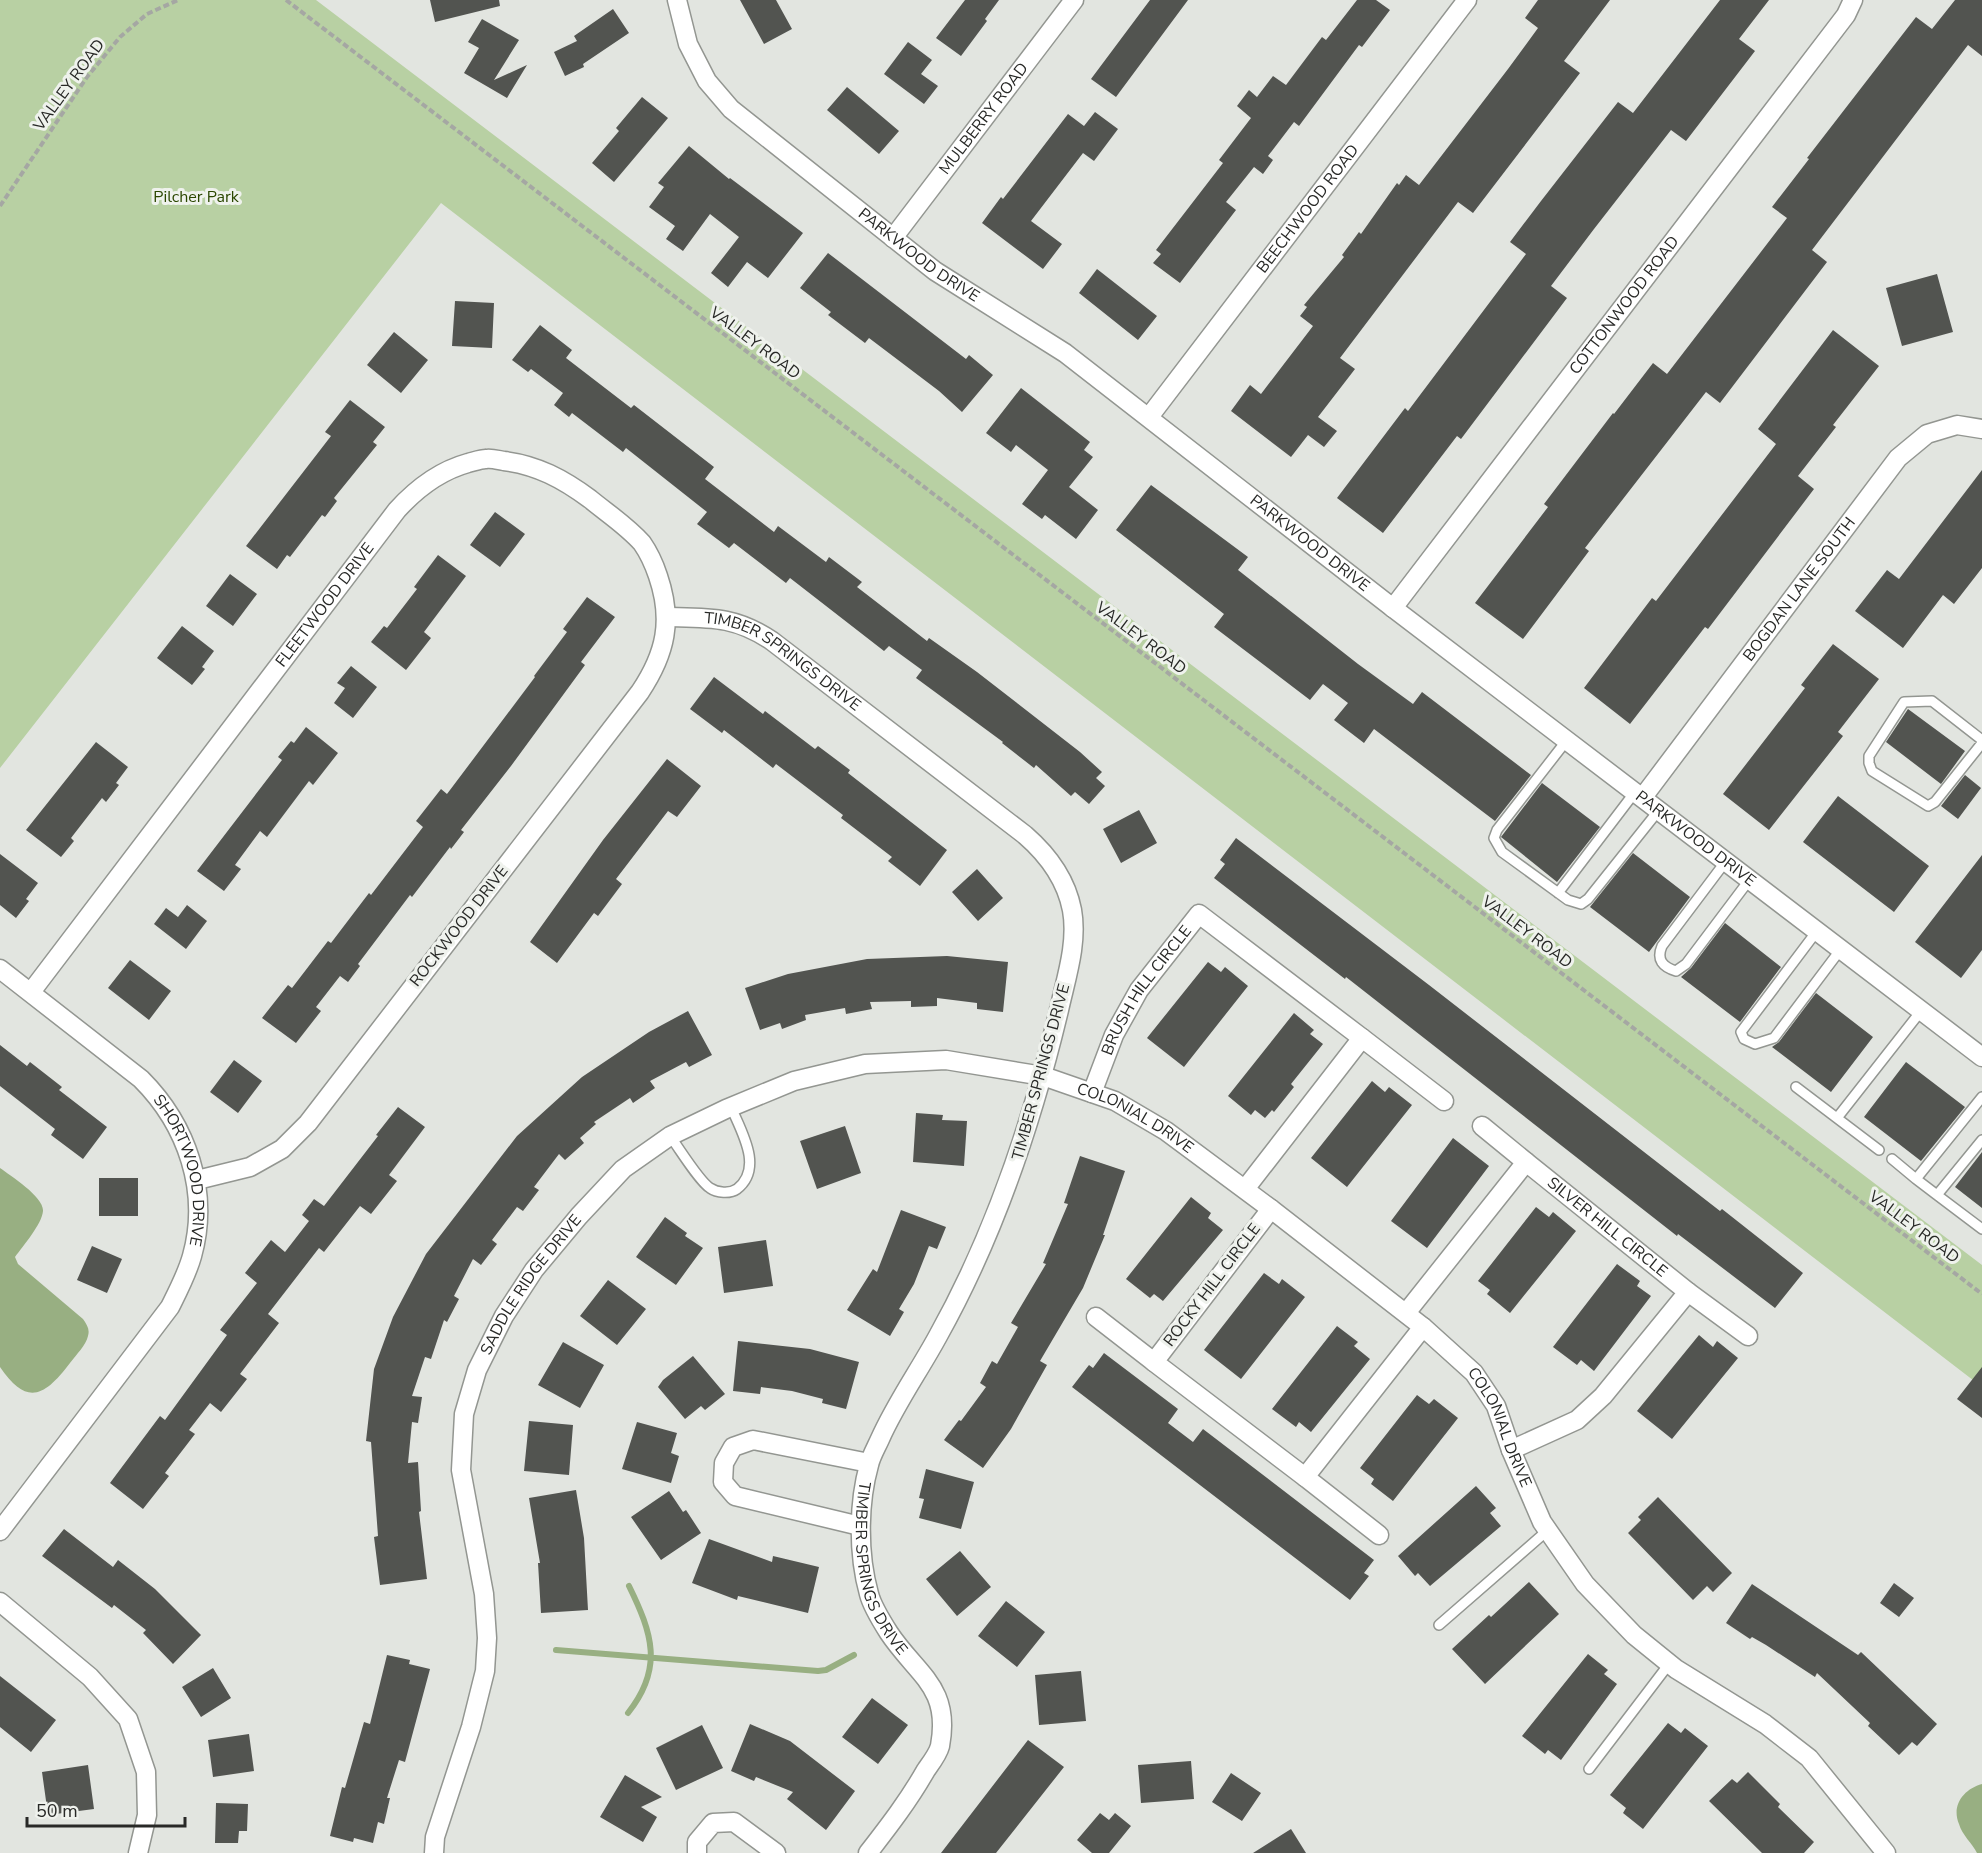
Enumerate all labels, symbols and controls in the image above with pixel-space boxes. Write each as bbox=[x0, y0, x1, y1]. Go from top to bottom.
street label: VALLEY ROAD bbox=[28, 35, 110, 136]
street label: MULBERRY ROAD bbox=[934, 58, 1034, 179]
street label: BEECHWOOD ROAD bbox=[1252, 140, 1364, 278]
park label: Pilcher Park bbox=[153, 186, 240, 208]
street label: PARKWOOD DRIVE bbox=[853, 203, 984, 307]
street label: COTTONWOOD ROAD bbox=[1564, 231, 1684, 379]
street label: VALLEY ROAD bbox=[704, 301, 805, 384]
street label: PARKWOOD DRIVE bbox=[1245, 490, 1374, 597]
street label: BOGDAN LANE SOUTH bbox=[1738, 513, 1861, 666]
street label: FLEETWOOD DRIVE bbox=[271, 538, 379, 672]
street label: VALLEY ROAD bbox=[1090, 596, 1191, 679]
street label: TIMBER SPRINGS DRIVE bbox=[703, 607, 865, 716]
street label: PARKWOOD DRIVE bbox=[1631, 786, 1760, 892]
street label: ROCKWOOD DRIVE bbox=[405, 861, 513, 991]
street label: VALLEY ROAD bbox=[1476, 890, 1577, 973]
street label: BRUSH HILL CIRCLE bbox=[1096, 921, 1197, 1058]
street label: TIMBER SPRINGS DRIVE bbox=[1007, 981, 1075, 1163]
street label: COLONIAL DRIVE bbox=[1074, 1078, 1198, 1159]
street label: SHORTWOOD DRIVE bbox=[148, 1090, 209, 1248]
street label: SILVER HILL CIRCLE bbox=[1542, 1172, 1672, 1282]
street label: VALLEY ROAD bbox=[1863, 1185, 1964, 1268]
street label: SADDLE RIDGE DRIVE bbox=[475, 1210, 587, 1359]
street label: ROCKY HILL CIRCLE bbox=[1158, 1219, 1266, 1351]
street label: COLONIAL DRIVE bbox=[1462, 1363, 1537, 1491]
street label: TIMBER SPRINGS DRIVE bbox=[850, 1480, 913, 1660]
scale bar bbox=[27, 1790, 184, 1828]
text: 50 m bbox=[36, 1799, 78, 1823]

